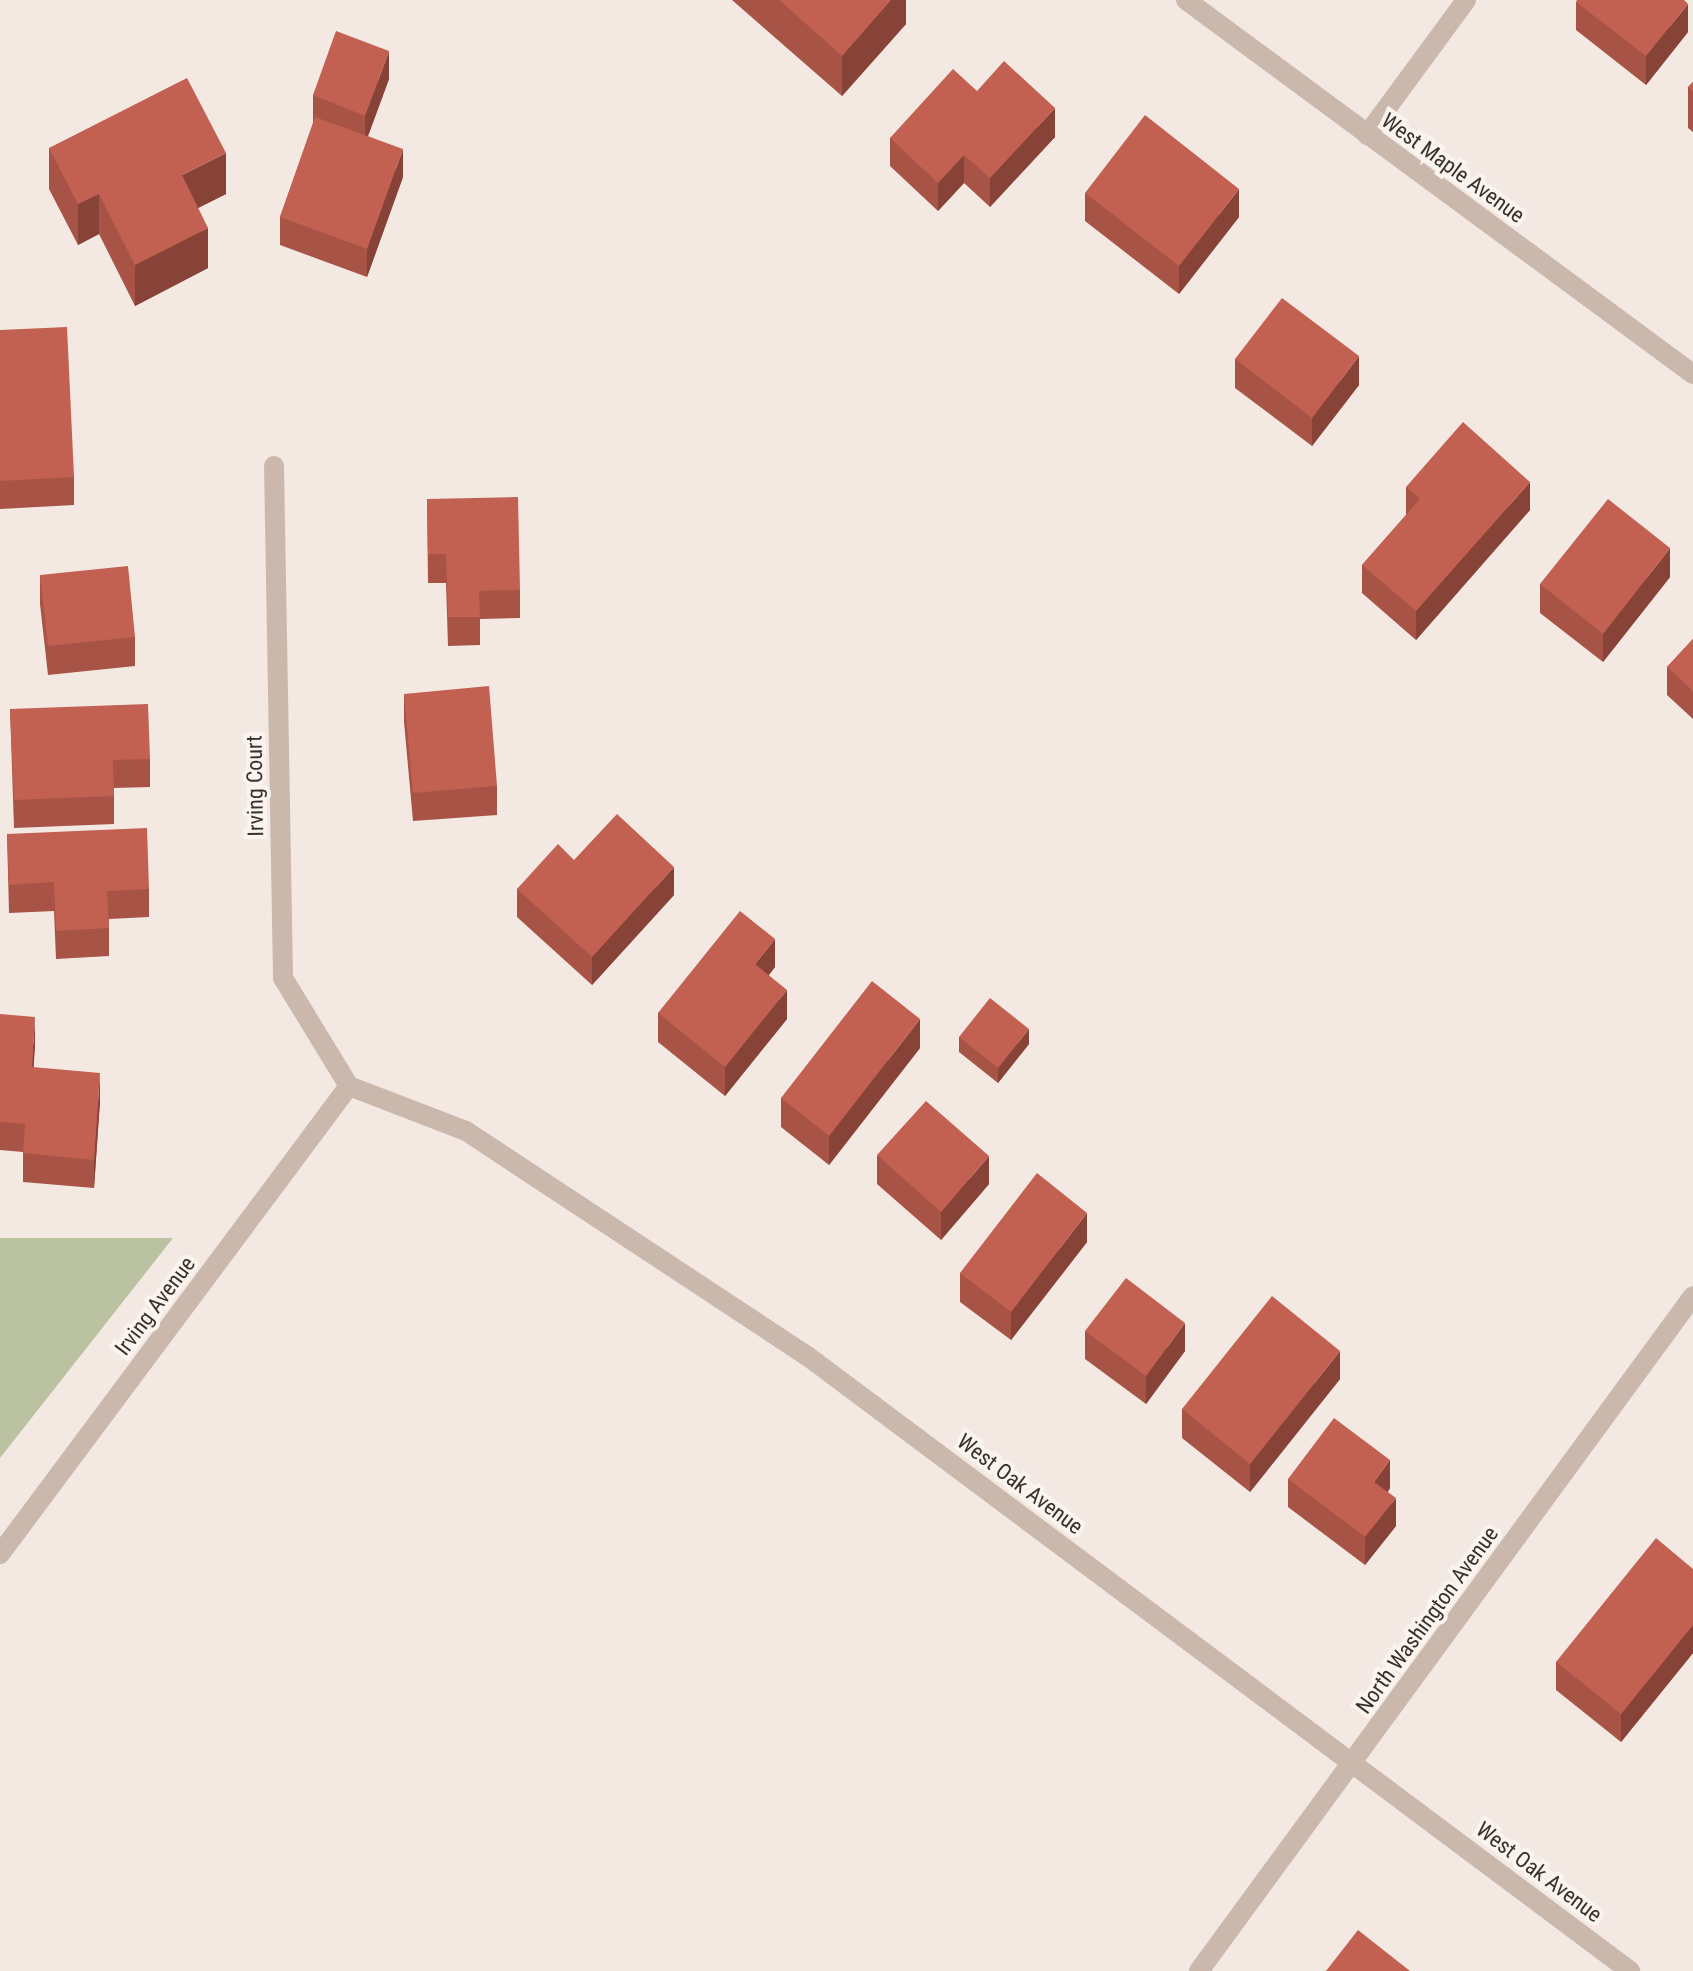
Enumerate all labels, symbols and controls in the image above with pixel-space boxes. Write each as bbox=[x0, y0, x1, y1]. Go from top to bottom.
street label: West Maple Avenue bbox=[1376, 107, 1530, 229]
street label: Irving Court bbox=[241, 735, 269, 837]
street label: Irving Avenue bbox=[109, 1251, 201, 1361]
street label: West Oak Avenue bbox=[952, 1428, 1088, 1540]
street label: North Washington Avenue bbox=[1350, 1521, 1504, 1719]
street label: West Oak Avenue bbox=[1471, 1816, 1607, 1928]

